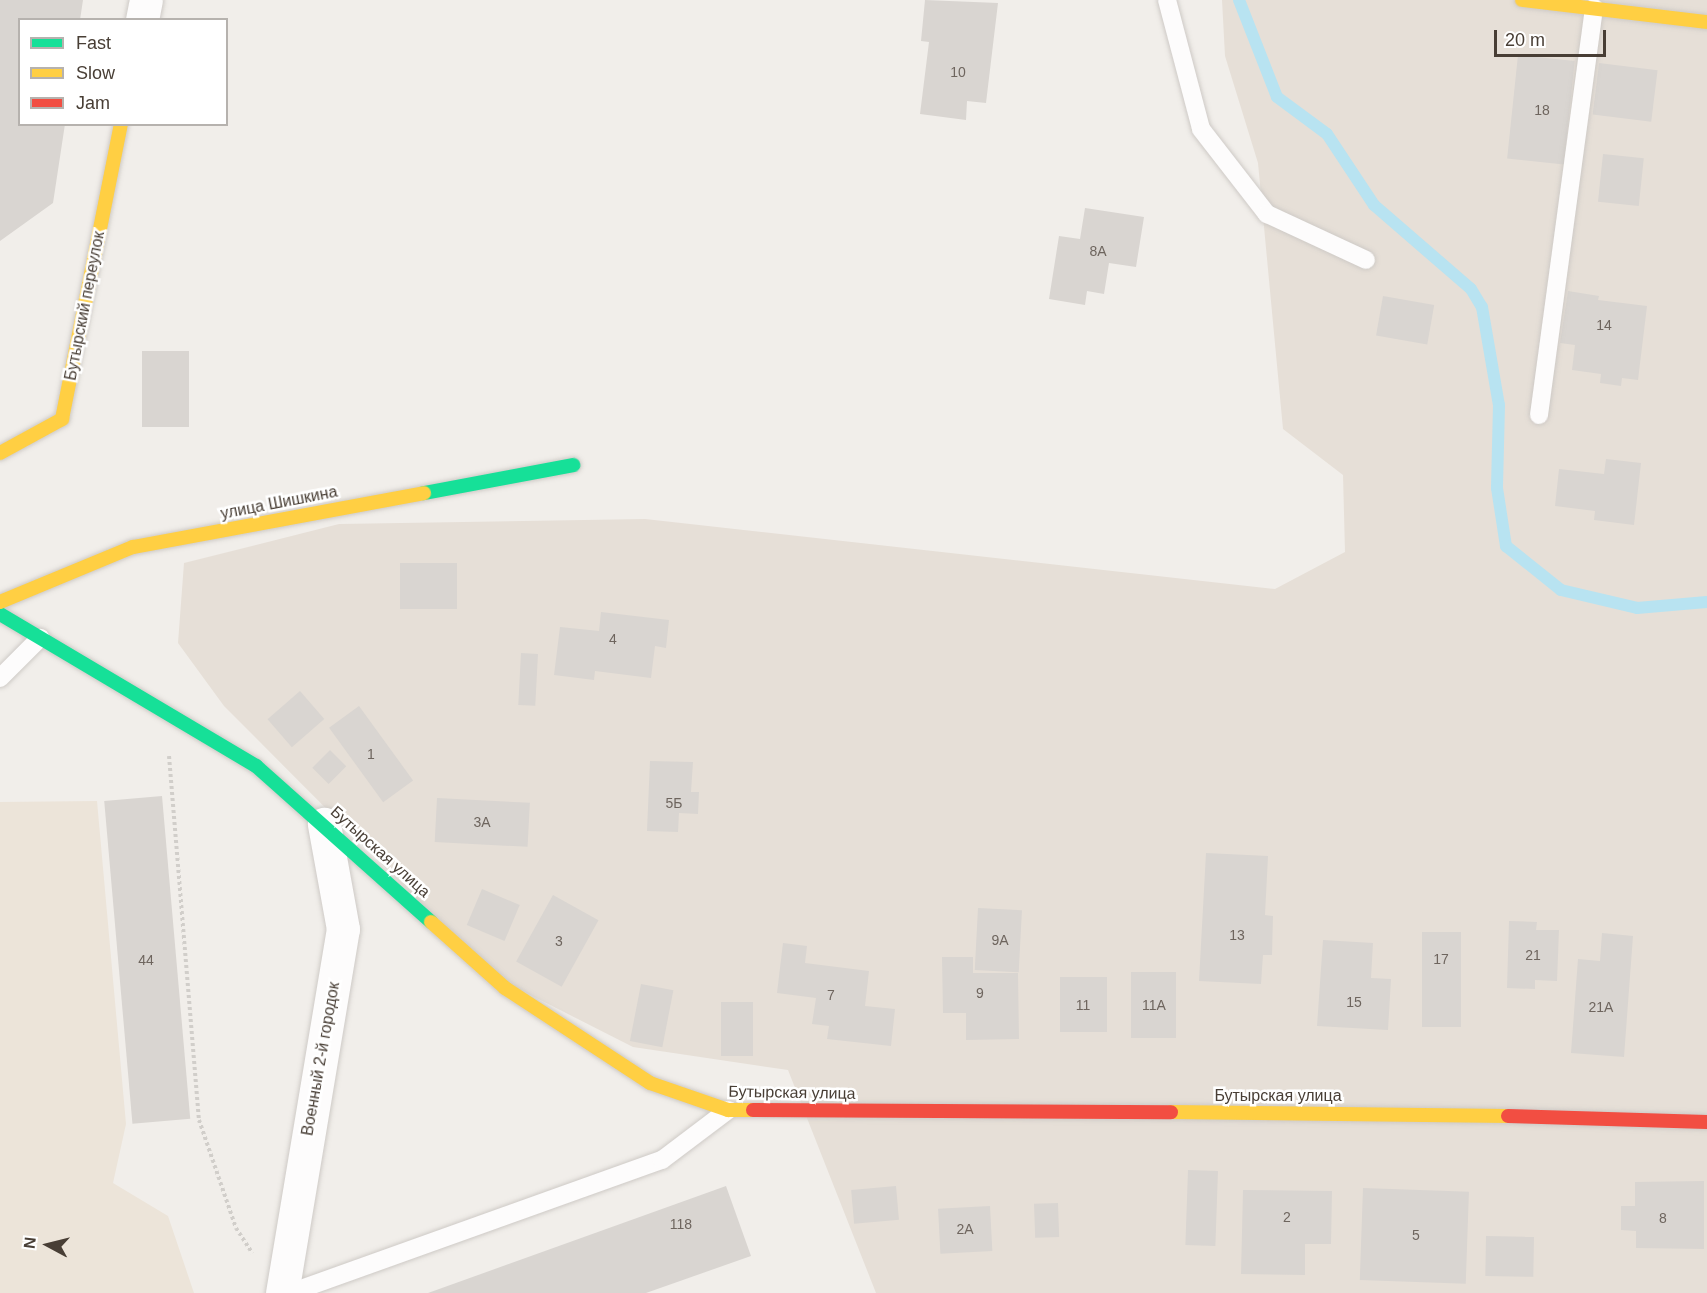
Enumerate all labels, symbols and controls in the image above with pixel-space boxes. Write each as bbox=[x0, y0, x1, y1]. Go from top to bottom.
legend bbox=[18, 18, 228, 126]
scale bar bbox=[1497, 18, 1610, 56]
text: 20 m bbox=[1505, 30, 1545, 50]
text: Fast bbox=[76, 33, 111, 53]
text: Slow bbox=[76, 63, 115, 83]
house number: 10 bbox=[950, 64, 966, 80]
text: Jam bbox=[76, 93, 110, 113]
house number: 18 bbox=[1534, 102, 1550, 118]
street label: Бутырский переулок bbox=[61, 230, 109, 382]
house number: 8А bbox=[1089, 243, 1107, 259]
house number: 14 bbox=[1596, 317, 1612, 333]
street label: улица Шишкина bbox=[219, 482, 339, 524]
house number: 4 bbox=[609, 631, 617, 647]
house number: 1 bbox=[367, 746, 375, 762]
house number: 5Б bbox=[666, 795, 682, 811]
street label: Бутырская улица bbox=[326, 802, 434, 902]
house number: 3А bbox=[473, 814, 491, 830]
house number: 13 bbox=[1229, 927, 1245, 943]
house number: 9А bbox=[991, 932, 1009, 948]
house number: 3 bbox=[555, 933, 563, 949]
house number: 21 bbox=[1525, 947, 1541, 963]
house number: 17 bbox=[1433, 951, 1449, 967]
house number: 44 bbox=[138, 952, 154, 968]
street label: Военный 2-й городок bbox=[298, 981, 344, 1137]
house number: 9 bbox=[976, 985, 984, 1001]
house number: 7 bbox=[827, 987, 835, 1003]
house number: 15 bbox=[1346, 994, 1362, 1010]
house number: 11 bbox=[1076, 997, 1090, 1013]
house number: 11А bbox=[1142, 997, 1166, 1013]
house number: 21А bbox=[1589, 999, 1613, 1015]
street label: Бутырская улица bbox=[728, 1082, 856, 1104]
street label: Бутырская улица bbox=[1214, 1086, 1342, 1106]
house number: 2 bbox=[1283, 1209, 1291, 1225]
house number: 8 bbox=[1659, 1210, 1667, 1226]
north arrow bbox=[18, 1215, 78, 1275]
house number: 118 bbox=[670, 1216, 692, 1232]
house number: 2А bbox=[956, 1221, 974, 1237]
house number: 5 bbox=[1412, 1227, 1420, 1243]
text: N bbox=[20, 1236, 39, 1250]

